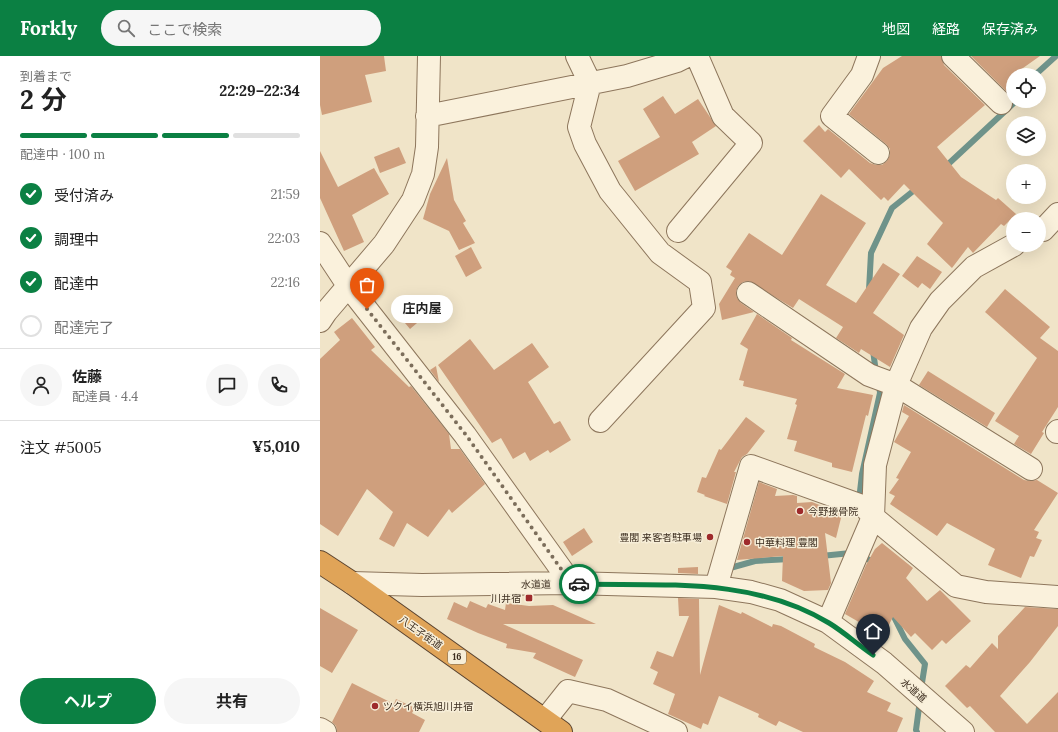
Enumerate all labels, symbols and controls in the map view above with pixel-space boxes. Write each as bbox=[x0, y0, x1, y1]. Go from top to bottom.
search box bbox=[101, 10, 381, 46]
text: Forkly bbox=[20, 16, 77, 40]
icon: search bbox=[115, 17, 137, 39]
text: ここで検索 bbox=[147, 20, 222, 39]
text: 地図 bbox=[882, 20, 910, 38]
text: 経路 bbox=[932, 20, 960, 38]
text: 保存済み bbox=[982, 20, 1038, 38]
text: 到着まで bbox=[20, 68, 72, 85]
map controls bbox=[1006, 68, 1046, 252]
button: locate bbox=[1006, 68, 1046, 108]
text: 22:29–22:34 bbox=[219, 81, 300, 100]
text: 2 分 bbox=[20, 83, 67, 116]
button: layers bbox=[1006, 116, 1046, 156]
text: 配達中 · 100 m bbox=[20, 146, 105, 163]
button: + bbox=[1006, 164, 1046, 204]
icon: check bbox=[20, 183, 42, 205]
text: 受付済み bbox=[54, 186, 114, 205]
text: 21:59 bbox=[270, 186, 300, 203]
button: − bbox=[1006, 212, 1046, 252]
icon: check bbox=[20, 227, 42, 249]
text: 調理中 bbox=[54, 230, 99, 249]
text: 22:03 bbox=[267, 230, 300, 247]
pin bbox=[350, 268, 384, 309]
icon: check bbox=[20, 271, 42, 293]
text: 配達中 bbox=[54, 274, 99, 293]
text: 22:16 bbox=[271, 274, 300, 291]
icon: bag bbox=[356, 274, 378, 296]
callout: 庄内屋 bbox=[391, 295, 453, 323]
text: 庄内屋 bbox=[402, 300, 442, 317]
text: 配達完了 bbox=[54, 318, 114, 337]
button: person bbox=[20, 364, 62, 406]
button: chat bbox=[206, 364, 248, 406]
button: phone bbox=[258, 364, 300, 406]
text: 佐藤 bbox=[72, 367, 102, 386]
text: 配達員 · 4.4 bbox=[72, 388, 138, 405]
text: ¥5,010 bbox=[252, 437, 300, 456]
text: 注文 #5005 bbox=[20, 438, 101, 457]
place label: 今野接骨院 bbox=[808, 505, 858, 518]
marker: 今野接骨院 bbox=[795, 506, 805, 516]
place label: 豊閣 来客者駐車場 bbox=[619, 531, 702, 544]
marker: 豊閣 来客者駐車場 bbox=[705, 532, 715, 542]
place label: 中華料理 豊閣 bbox=[755, 536, 818, 549]
marker: 中華料理 豊閣 bbox=[742, 537, 752, 547]
courier bbox=[559, 564, 599, 604]
icon: car bbox=[568, 573, 590, 595]
street label: 水道道 bbox=[521, 578, 551, 591]
place label: 川井宿 bbox=[491, 592, 521, 605]
marker: 川井宿 bbox=[524, 593, 534, 603]
street label: 八王子街道 bbox=[397, 613, 445, 652]
pin bbox=[856, 614, 890, 655]
icon: home bbox=[862, 620, 884, 642]
road number: 16 bbox=[448, 650, 466, 664]
street label: 水道道 bbox=[898, 676, 929, 705]
button: ヘルプ bbox=[20, 678, 156, 724]
button: 共有 bbox=[164, 678, 300, 724]
place label: ツクイ横浜旭川井宿 bbox=[383, 700, 473, 713]
marker: ツクイ横浜旭川井宿 bbox=[370, 701, 380, 711]

